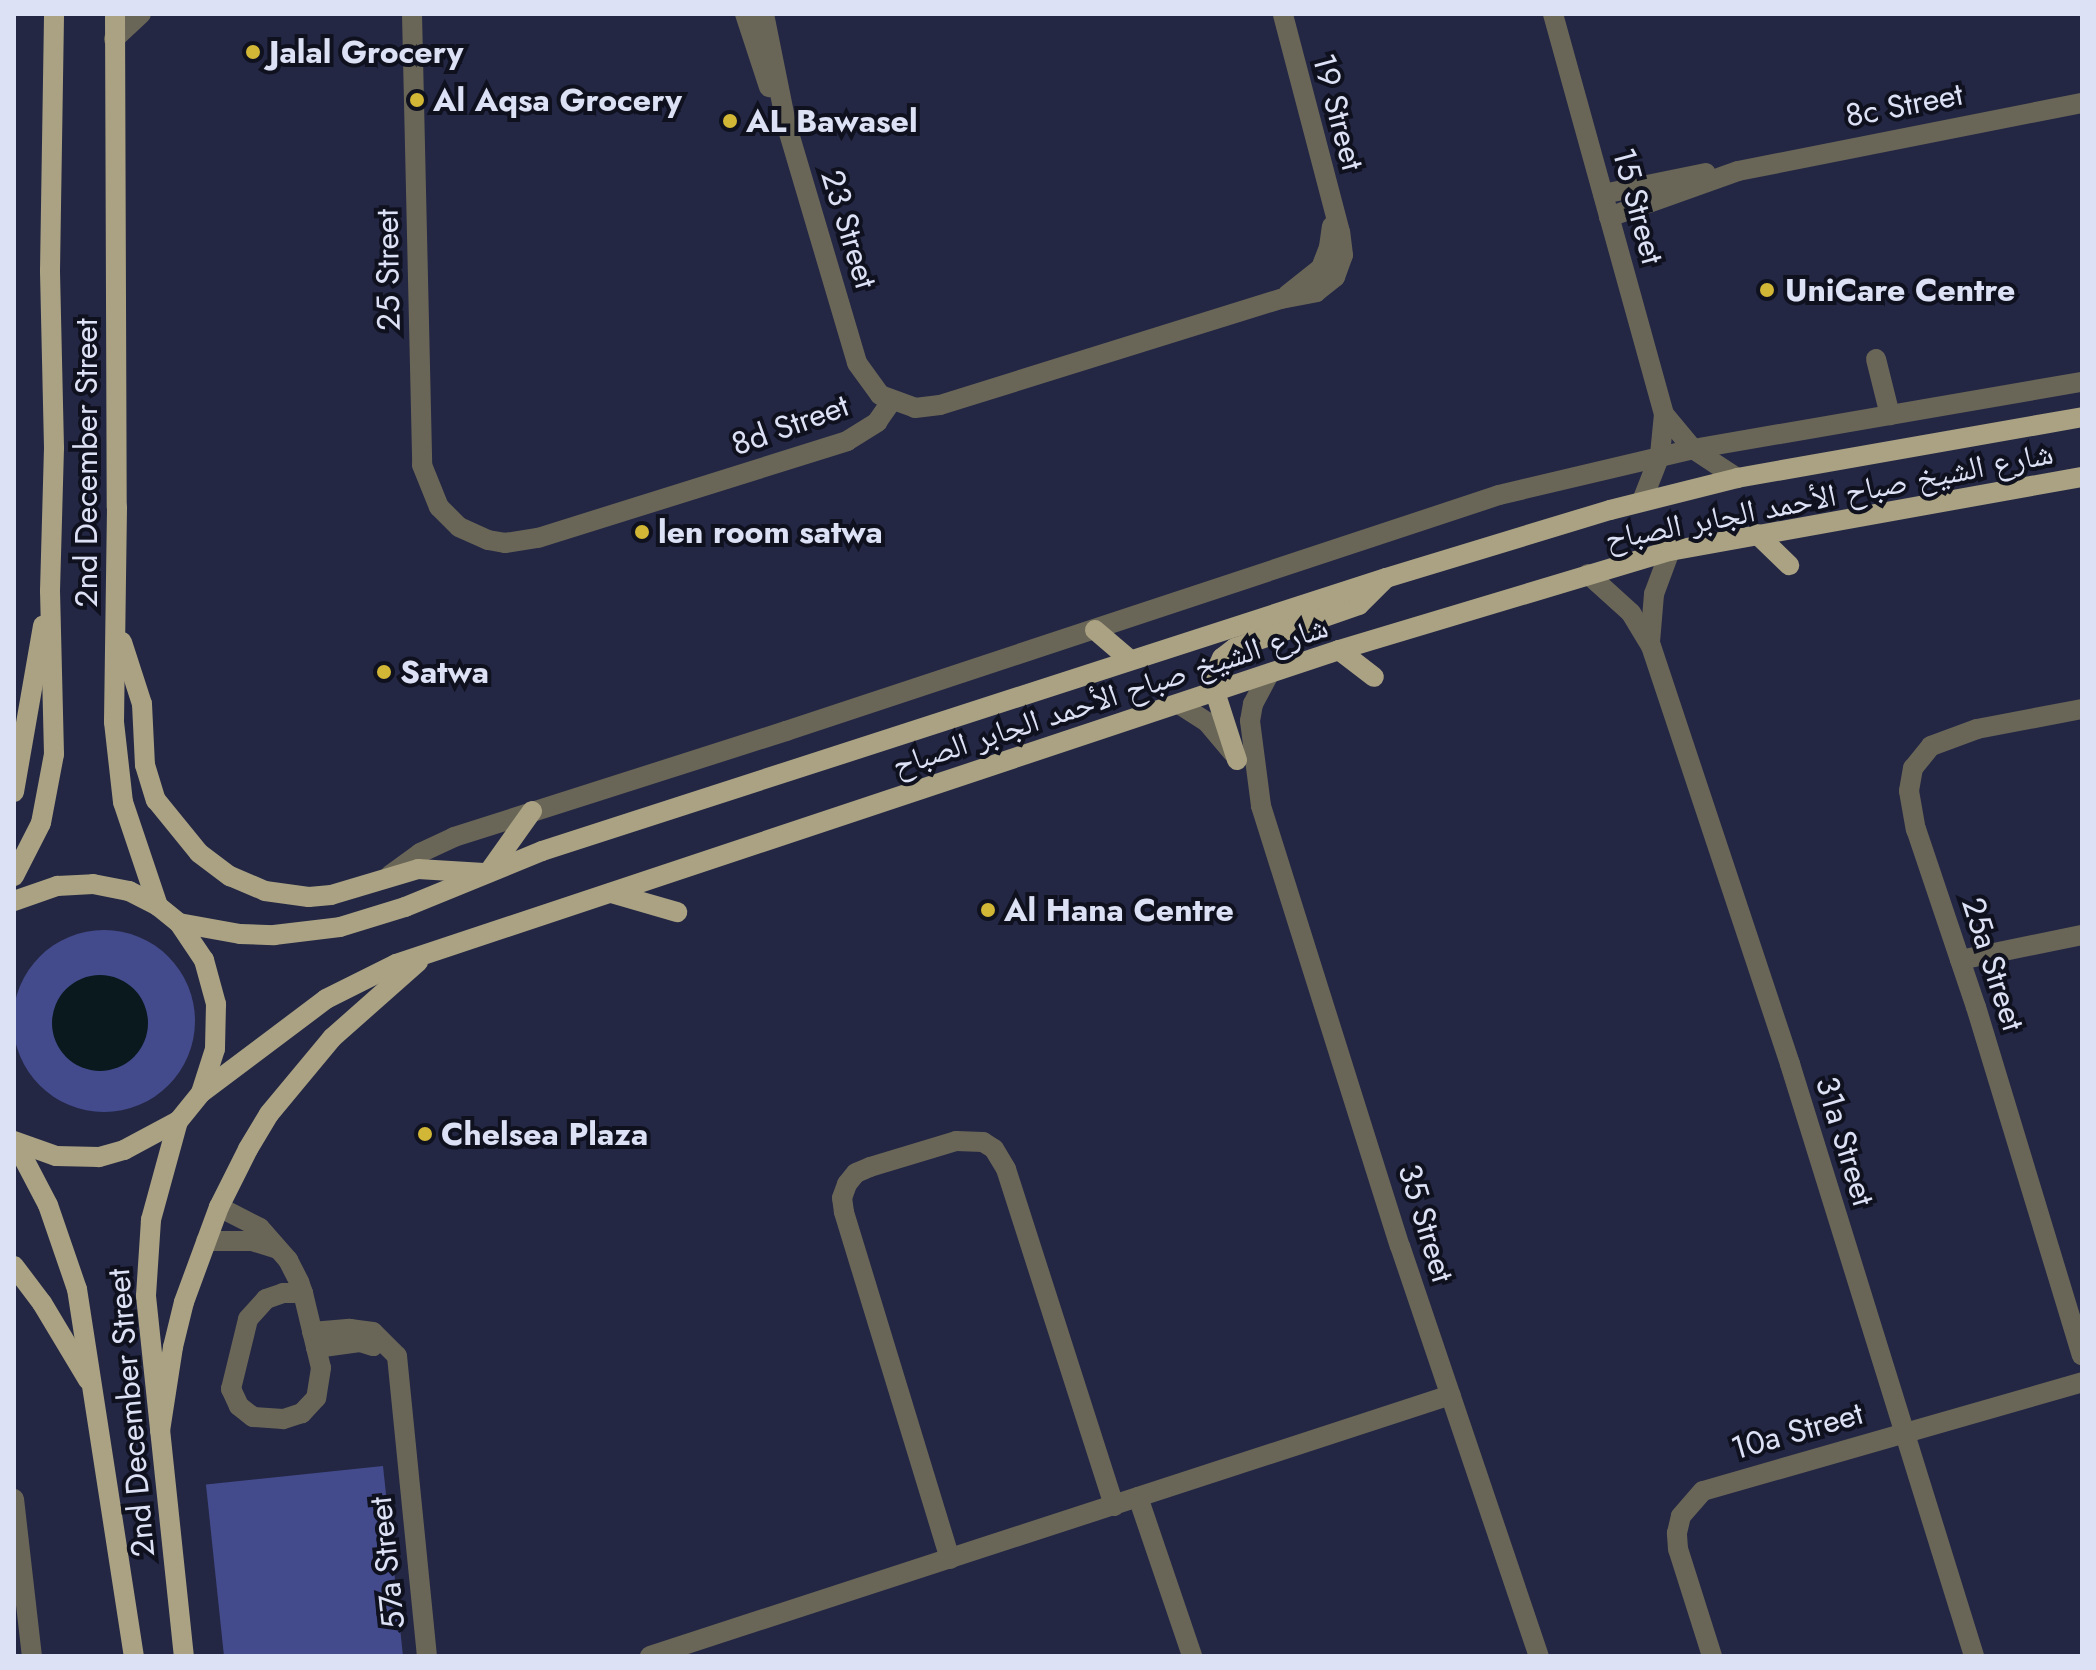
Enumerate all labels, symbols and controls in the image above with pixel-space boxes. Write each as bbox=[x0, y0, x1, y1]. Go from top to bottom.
place label: Jalal Grocery bbox=[269, 33, 463, 71]
marker: Jalal Grocery bbox=[244, 43, 262, 61]
street label: 19 Street bbox=[1304, 50, 1372, 174]
street label: 8c Street bbox=[1842, 75, 1966, 135]
place label: Al Aqsa Grocery bbox=[433, 81, 682, 119]
marker: Al Aqsa Grocery bbox=[408, 91, 426, 109]
place label: AL Bawasel bbox=[746, 102, 918, 140]
marker: AL Bawasel bbox=[721, 112, 739, 130]
street label: 15 Street bbox=[1604, 144, 1672, 268]
street label: 23 Street bbox=[813, 165, 885, 293]
street label: 25 Street bbox=[368, 209, 408, 331]
place label: UniCare Centre bbox=[1785, 271, 2015, 309]
marker: UniCare Centre bbox=[1756, 279, 1778, 301]
street label: 2nd December Street bbox=[67, 318, 105, 608]
street label: 8d Street bbox=[726, 386, 854, 464]
street label: شارع الشيخ صباح الأحمد الجابر الصباح bbox=[1602, 434, 2056, 558]
place label: len room satwa bbox=[658, 513, 883, 551]
marker: len room satwa bbox=[633, 523, 651, 541]
street label: شارع الشيخ صباح الأحمد الجابر الصباح bbox=[887, 607, 1333, 785]
place label: Satwa bbox=[400, 653, 489, 691]
marker: Satwa bbox=[375, 663, 393, 681]
place label: Al Hana Centre bbox=[1004, 891, 1234, 929]
street label: 25a Street bbox=[1953, 893, 2033, 1035]
marker: Al Hana Centre bbox=[979, 901, 997, 919]
street label: 31a Street bbox=[1807, 1072, 1883, 1210]
place label: Chelsea Plaza bbox=[441, 1115, 648, 1153]
marker: Chelsea Plaza bbox=[416, 1125, 434, 1143]
street label: 35 Street bbox=[1390, 1159, 1462, 1287]
street label: 2nd December Street bbox=[99, 1267, 163, 1559]
street label: 10a Street bbox=[1727, 1394, 1867, 1468]
street label: 57a Street bbox=[361, 1495, 413, 1631]

